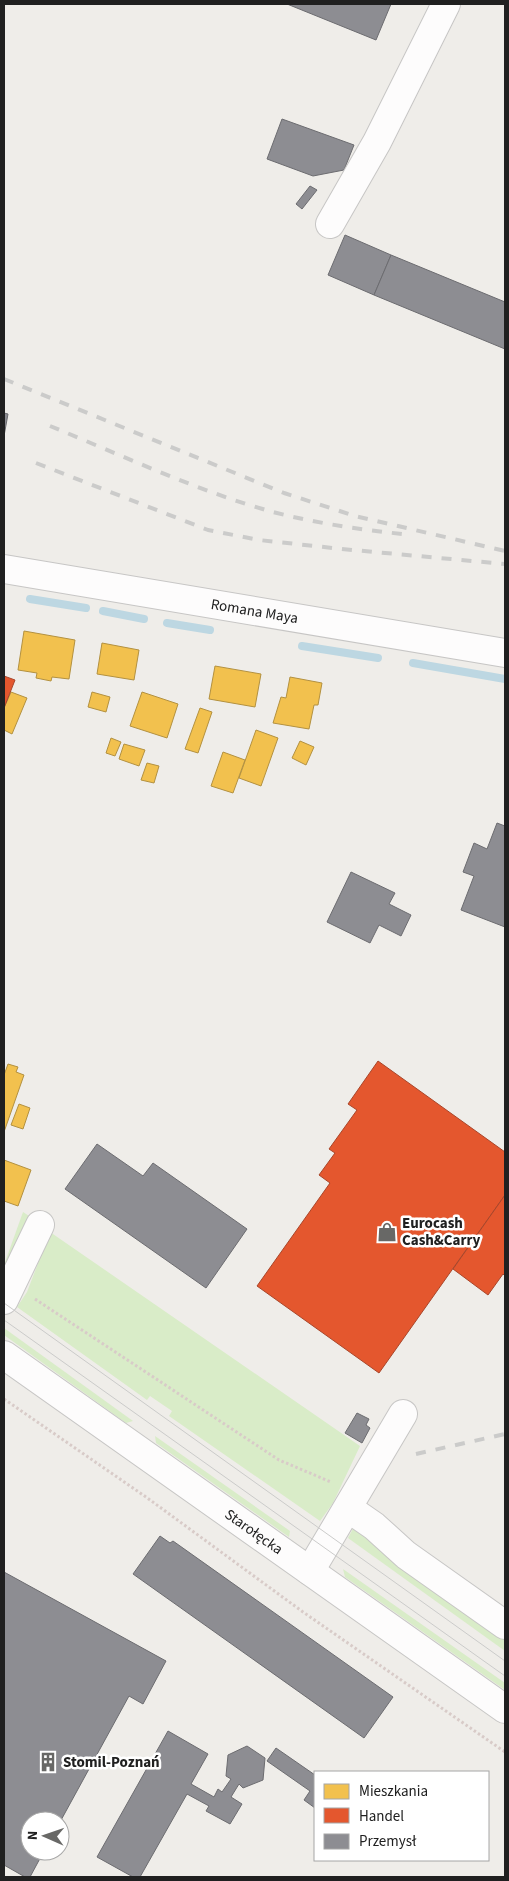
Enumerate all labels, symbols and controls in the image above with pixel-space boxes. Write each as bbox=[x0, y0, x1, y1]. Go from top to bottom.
street label: Romana Maya bbox=[209, 593, 300, 629]
place label: Eurocash Cash&Carry bbox=[402, 1213, 481, 1251]
shop icon: Eurocash Cash&Carry bbox=[376, 1221, 398, 1243]
street label: Starołęcka bbox=[221, 1504, 287, 1559]
building icon: Stomil-Poznań bbox=[37, 1751, 59, 1773]
place label: Stomil-Poznań bbox=[63, 1752, 160, 1773]
legend bbox=[314, 1771, 489, 1861]
text: Mieszkania bbox=[359, 1781, 428, 1802]
text: Handel bbox=[359, 1806, 404, 1827]
north arrow bbox=[20, 1811, 70, 1861]
text: N bbox=[23, 1831, 43, 1841]
text: Przemysł bbox=[359, 1831, 417, 1852]

